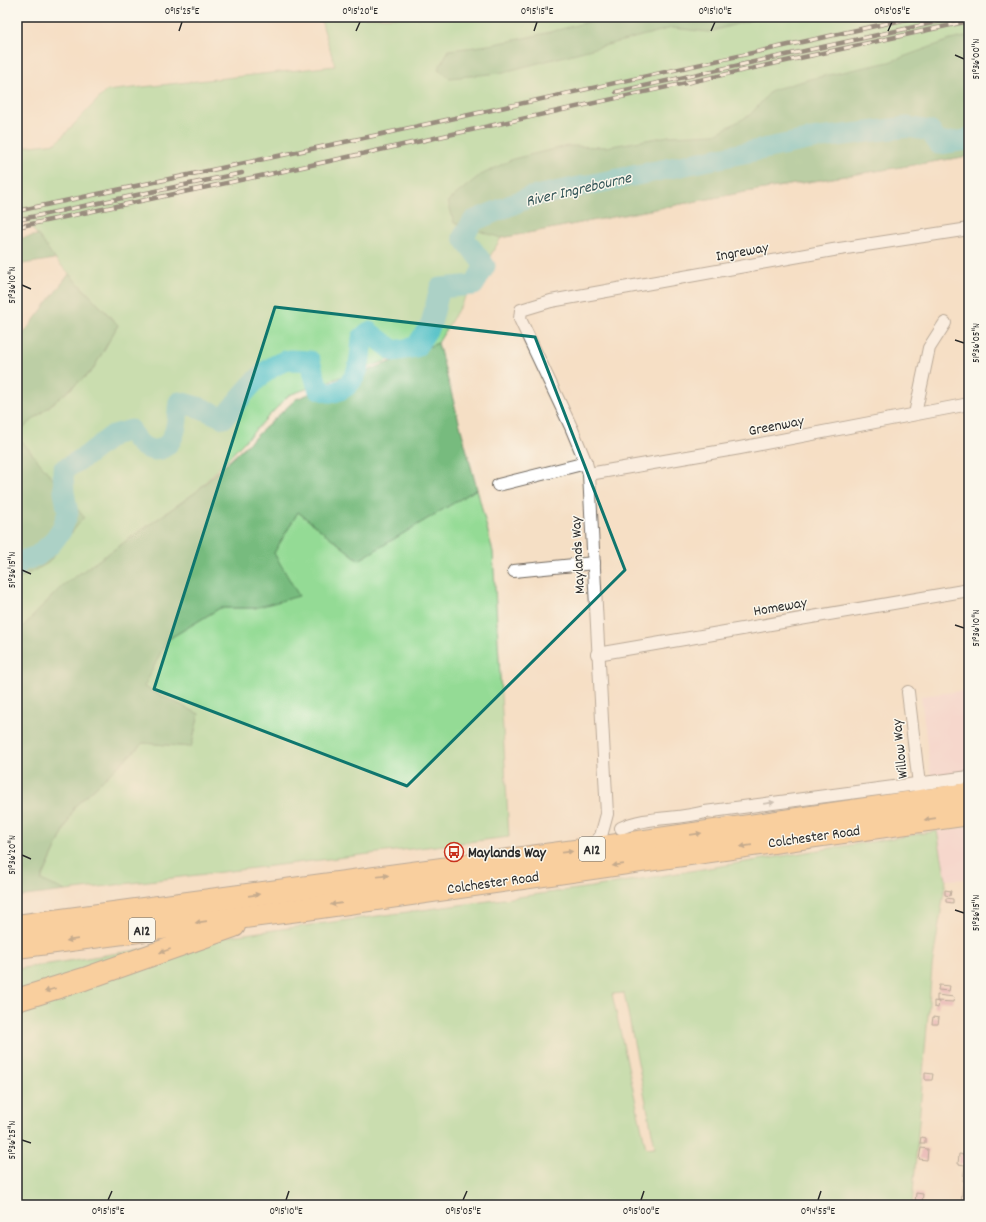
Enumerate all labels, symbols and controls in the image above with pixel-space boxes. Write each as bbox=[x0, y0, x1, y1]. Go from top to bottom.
text: 0°15'25"E bbox=[165, 5, 200, 19]
text: 0°15'20"E bbox=[342, 5, 378, 19]
text: 0°15'15"E bbox=[521, 5, 554, 19]
text: 0°15'10"E bbox=[698, 5, 732, 19]
text: 0°15'05"E bbox=[874, 5, 910, 19]
text: 51°36'00"N bbox=[970, 39, 984, 79]
water label: River Ingrebourne bbox=[524, 167, 635, 214]
street label: Ingreway bbox=[714, 237, 771, 268]
text: 51°36'10"N bbox=[6, 266, 20, 304]
text: 51°36'05"N bbox=[970, 323, 984, 363]
street label: Greenway bbox=[747, 411, 807, 443]
street label: Maylands Way bbox=[566, 514, 592, 594]
text: 51°36'15"N bbox=[6, 552, 20, 588]
street label: Homeway bbox=[752, 592, 810, 623]
text: 51°36'10"N bbox=[970, 609, 984, 647]
street label: Willow Way bbox=[887, 717, 915, 780]
one-way arrow bbox=[763, 800, 775, 806]
one-way arrow bbox=[924, 816, 936, 822]
street label: Colchester Road bbox=[767, 821, 862, 855]
one-way arrow bbox=[690, 831, 702, 837]
text: 51°36'20"N bbox=[6, 835, 20, 875]
road number: A12 bbox=[579, 837, 605, 861]
bus stop icon: Maylands Way bbox=[443, 841, 465, 863]
place label: Maylands Way bbox=[468, 843, 547, 865]
one-way arrow bbox=[740, 843, 752, 849]
one-way arrow bbox=[561, 849, 573, 855]
one-way arrow bbox=[612, 862, 624, 868]
street label: Colchester Road bbox=[446, 867, 541, 901]
one-way arrow bbox=[377, 873, 389, 879]
one-way arrow bbox=[248, 891, 260, 898]
text: 51°36'15"N bbox=[970, 895, 984, 931]
one-way arrow bbox=[330, 901, 343, 907]
road number: A12 bbox=[129, 918, 155, 942]
one-way arrow bbox=[194, 919, 207, 925]
one-way arrow bbox=[66, 936, 78, 943]
one-way arrow bbox=[158, 948, 170, 954]
one-way arrow bbox=[44, 987, 56, 993]
text: 51°36'25"N bbox=[6, 1121, 20, 1159]
text: 0°15'15"E bbox=[92, 1205, 125, 1219]
text: 0°15'10"E bbox=[269, 1205, 303, 1219]
text: 0°15'05"E bbox=[445, 1205, 481, 1219]
text: 0°15'00"E bbox=[623, 1205, 660, 1219]
text: 0°14'55"E bbox=[801, 1205, 836, 1219]

